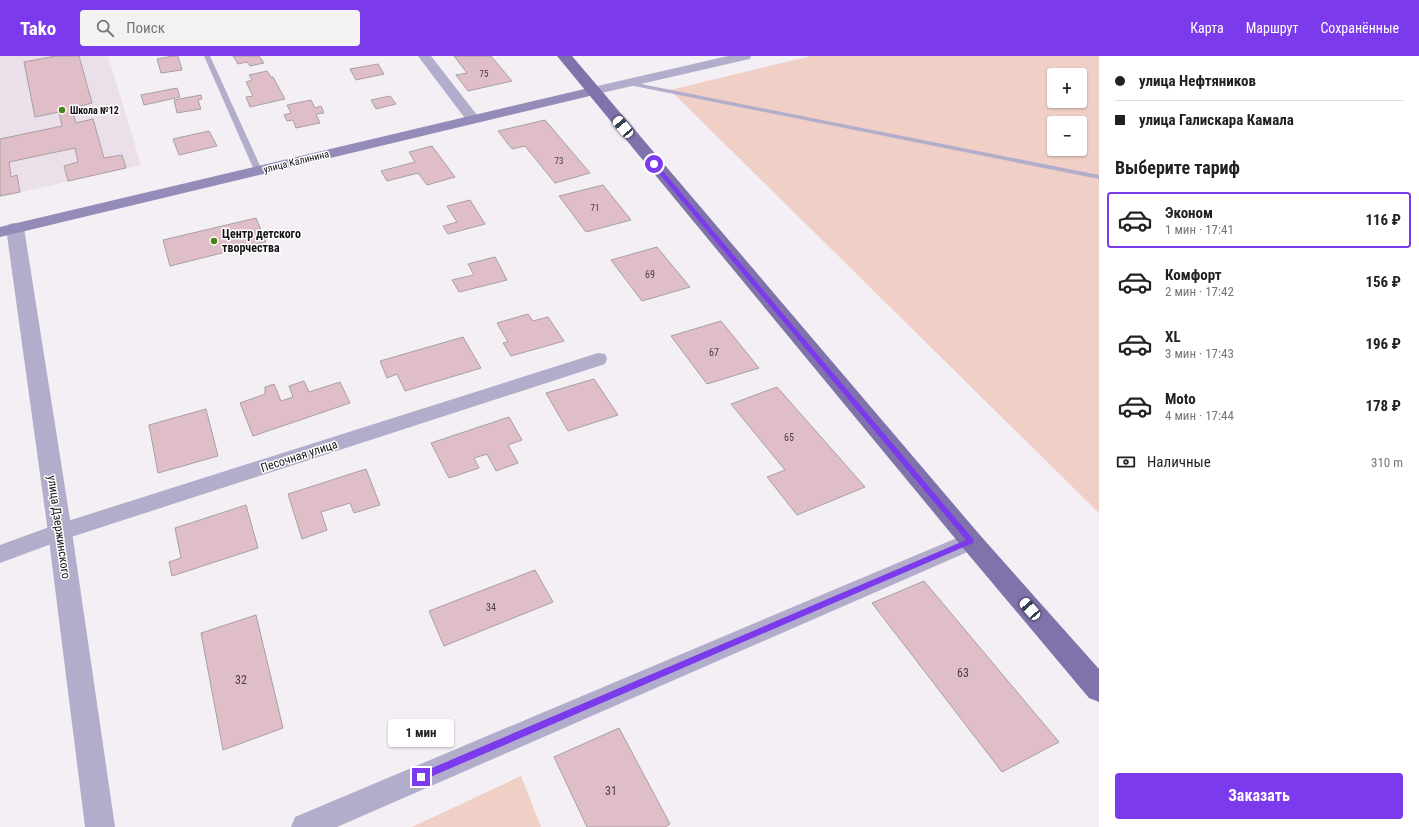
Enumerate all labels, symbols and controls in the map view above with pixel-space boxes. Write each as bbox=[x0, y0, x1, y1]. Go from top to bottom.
search box bbox=[80, 10, 360, 46]
text: Tako bbox=[20, 17, 56, 40]
icon: search bbox=[94, 17, 116, 39]
text: Поиск bbox=[126, 19, 165, 37]
text: Карта bbox=[1190, 20, 1224, 36]
text: Маршрут bbox=[1246, 20, 1298, 36]
text: Сохранённые bbox=[1320, 20, 1399, 36]
map controls bbox=[1047, 68, 1087, 156]
button: + bbox=[1047, 68, 1087, 108]
house number: 75 bbox=[480, 69, 489, 79]
text: улица Нефтяников bbox=[1139, 72, 1256, 90]
marker: Школа №12 bbox=[57, 105, 67, 115]
place label: Школа №12 bbox=[70, 105, 119, 116]
text: улица Галискара Камала bbox=[1139, 111, 1294, 129]
car bbox=[611, 114, 635, 140]
button: − bbox=[1047, 116, 1087, 156]
street label: улица Калинина bbox=[262, 148, 330, 175]
route start bbox=[645, 155, 663, 173]
house number: 73 bbox=[555, 156, 563, 166]
text: Выберите тариф bbox=[1115, 157, 1240, 178]
icon: car bbox=[1117, 202, 1153, 238]
house number: 71 bbox=[591, 203, 599, 213]
text: Эконом bbox=[1165, 204, 1213, 222]
text: 116 ₽ bbox=[1365, 211, 1401, 229]
text: 1 мин · 17:41 bbox=[1165, 222, 1234, 237]
place label: Центр детского творчества bbox=[222, 227, 301, 255]
marker: Центр детского творчества bbox=[209, 236, 219, 246]
icon: car bbox=[1117, 264, 1153, 300]
text: Комфорт bbox=[1165, 266, 1222, 284]
house number: 69 bbox=[645, 269, 655, 280]
text: 156 ₽ bbox=[1365, 273, 1401, 291]
text: 2 мин · 17:42 bbox=[1165, 284, 1234, 299]
icon: car bbox=[1117, 326, 1153, 362]
text: XL bbox=[1165, 328, 1181, 346]
text: 196 ₽ bbox=[1365, 335, 1401, 353]
text: 3 мин · 17:43 bbox=[1165, 346, 1234, 361]
house number: 67 bbox=[709, 347, 719, 358]
icon: car bbox=[1117, 388, 1153, 424]
text: Moto bbox=[1165, 390, 1196, 408]
text: 178 ₽ bbox=[1365, 397, 1401, 415]
text: 4 мин · 17:44 bbox=[1165, 408, 1234, 423]
house number: 65 bbox=[784, 432, 794, 443]
street label: Песочная улица bbox=[259, 437, 339, 475]
icon: cash bbox=[1115, 451, 1137, 473]
text: Наличные bbox=[1147, 453, 1211, 471]
text: 310 m bbox=[1371, 455, 1403, 470]
street label: улица Дзержинского bbox=[45, 474, 73, 580]
car bbox=[1018, 596, 1042, 622]
house number: 34 bbox=[486, 602, 496, 613]
house number: 63 bbox=[957, 666, 969, 680]
house number: 32 bbox=[235, 673, 247, 687]
callout: 1 мин bbox=[388, 719, 454, 747]
text: 1 мин bbox=[405, 725, 437, 740]
route end bbox=[412, 768, 430, 786]
button: Заказать bbox=[1115, 773, 1403, 819]
house number: 31 bbox=[605, 784, 617, 798]

